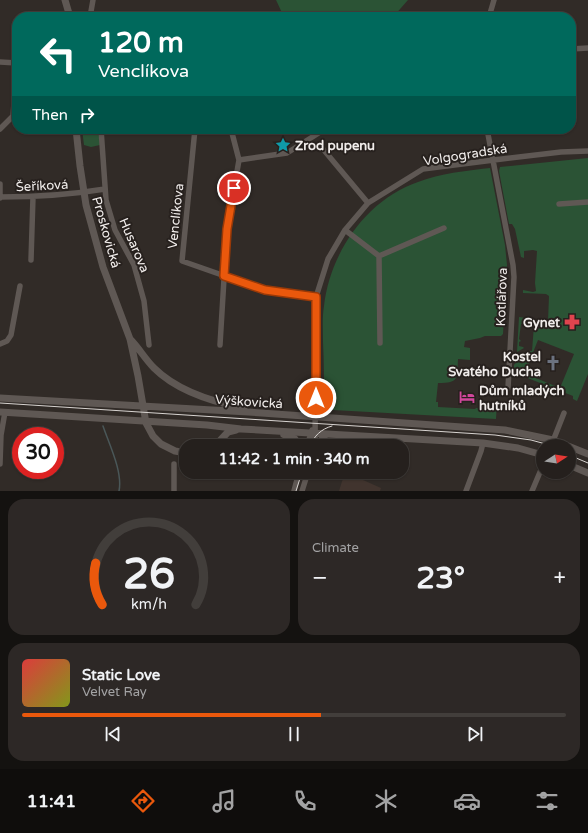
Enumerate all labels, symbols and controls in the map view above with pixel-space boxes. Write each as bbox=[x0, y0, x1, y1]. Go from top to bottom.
text: 120 m bbox=[98, 26, 184, 60]
icon: left bbox=[32, 28, 84, 80]
text: Venclíkova bbox=[98, 60, 189, 82]
icon: right bbox=[76, 104, 98, 126]
text: Then bbox=[32, 106, 68, 124]
place icon: Zrod pupenu bbox=[274, 136, 292, 154]
place label: Zrod pupenu bbox=[295, 138, 375, 154]
street label: Volgogradská bbox=[422, 140, 508, 170]
pin bbox=[217, 171, 251, 205]
street label: Šeříková bbox=[15, 177, 69, 195]
icon: arrive bbox=[223, 177, 245, 199]
street label: Venclíkova bbox=[165, 183, 187, 250]
street label: Proskovická bbox=[88, 195, 124, 270]
street label: Husarova bbox=[115, 216, 153, 275]
street label: Kotlářova bbox=[493, 267, 511, 327]
pharmacy icon: Gynet bbox=[563, 313, 581, 331]
place label: Gynet bbox=[523, 315, 560, 331]
place label: Kostel Svatého Ducha bbox=[448, 349, 541, 380]
church icon: Kostel Svatého Ducha bbox=[544, 354, 562, 372]
position arrow bbox=[295, 377, 337, 419]
place label: Dům mladých hutníků bbox=[479, 383, 564, 414]
hotel icon: Dům mladých hutníků bbox=[458, 388, 476, 406]
street label: Výškovická bbox=[214, 392, 283, 412]
speed limit sign: 30 bbox=[12, 427, 64, 479]
north arrow bbox=[536, 439, 576, 479]
map controls bbox=[536, 439, 576, 479]
text: 11:42 · 1 min · 340 m bbox=[219, 450, 369, 468]
text: Climate bbox=[312, 540, 359, 556]
text: 26 bbox=[123, 550, 175, 600]
text: 23° bbox=[416, 560, 465, 597]
text: − bbox=[312, 565, 328, 591]
text: + bbox=[554, 565, 566, 591]
text: km/h bbox=[131, 596, 167, 613]
text: Static Love bbox=[82, 666, 160, 684]
text: Velvet Ray bbox=[82, 684, 147, 700]
icon: previous bbox=[102, 723, 124, 745]
icon: pause bbox=[283, 723, 305, 745]
icon: next bbox=[464, 723, 486, 745]
icon: directions bbox=[129, 787, 157, 815]
icon: music bbox=[210, 787, 238, 815]
icon: phone bbox=[291, 787, 319, 815]
icon: climate bbox=[372, 787, 400, 815]
icon: car bbox=[453, 787, 481, 815]
icon: filters bbox=[533, 787, 561, 815]
text: 11:41 bbox=[26, 790, 76, 812]

